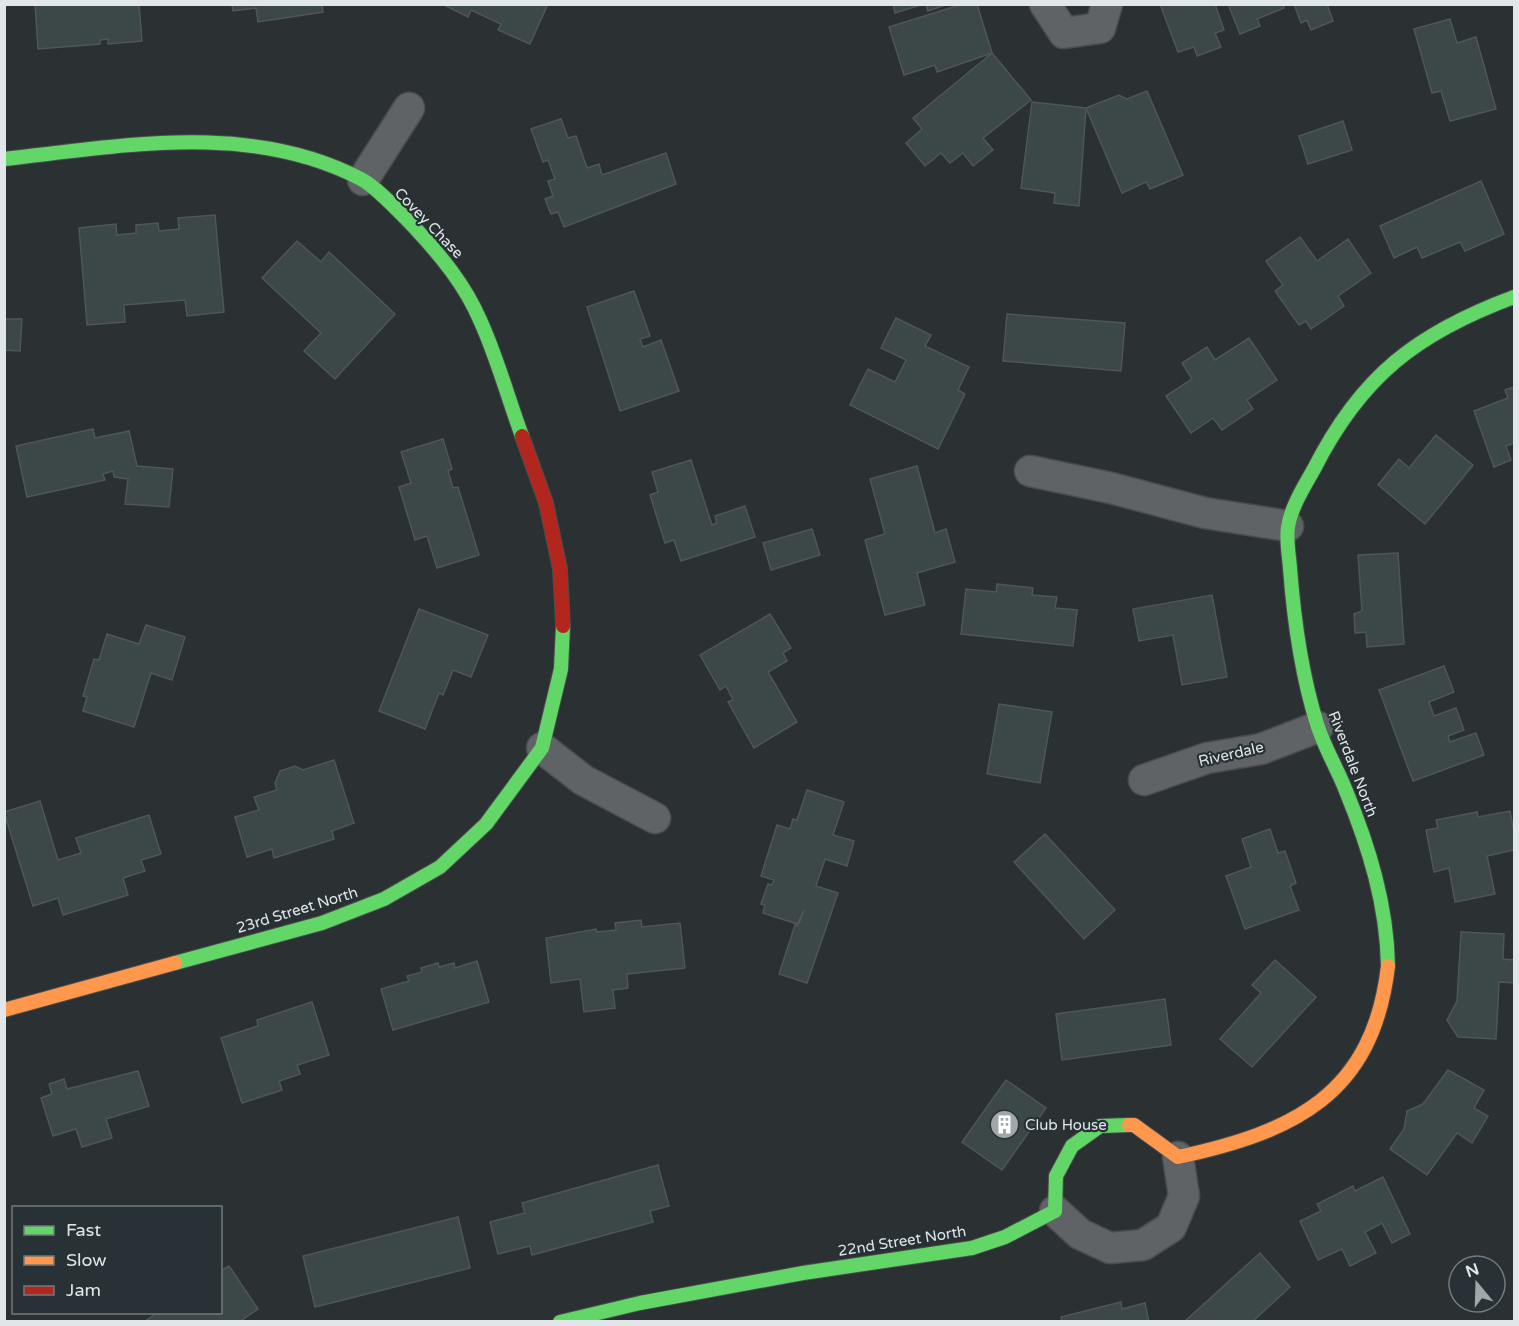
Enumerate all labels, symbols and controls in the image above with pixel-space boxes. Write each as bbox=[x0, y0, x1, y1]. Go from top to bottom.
street label: Covey Chase bbox=[391, 184, 467, 262]
street label: Riverdale North bbox=[1325, 709, 1381, 819]
street label: Riverdale bbox=[1197, 738, 1265, 770]
street label: 23rd Street North bbox=[234, 883, 360, 937]
building icon: Club House bbox=[988, 1109, 1020, 1141]
place label: Club House bbox=[1025, 1116, 1107, 1134]
legend bbox=[12, 1206, 222, 1314]
text: Fast bbox=[66, 1219, 101, 1241]
street label: 22nd Street North bbox=[837, 1222, 967, 1260]
text: Slow bbox=[66, 1249, 107, 1271]
north arrow bbox=[1447, 1254, 1507, 1314]
text: N bbox=[1463, 1259, 1482, 1282]
text: Jam bbox=[66, 1279, 101, 1301]

